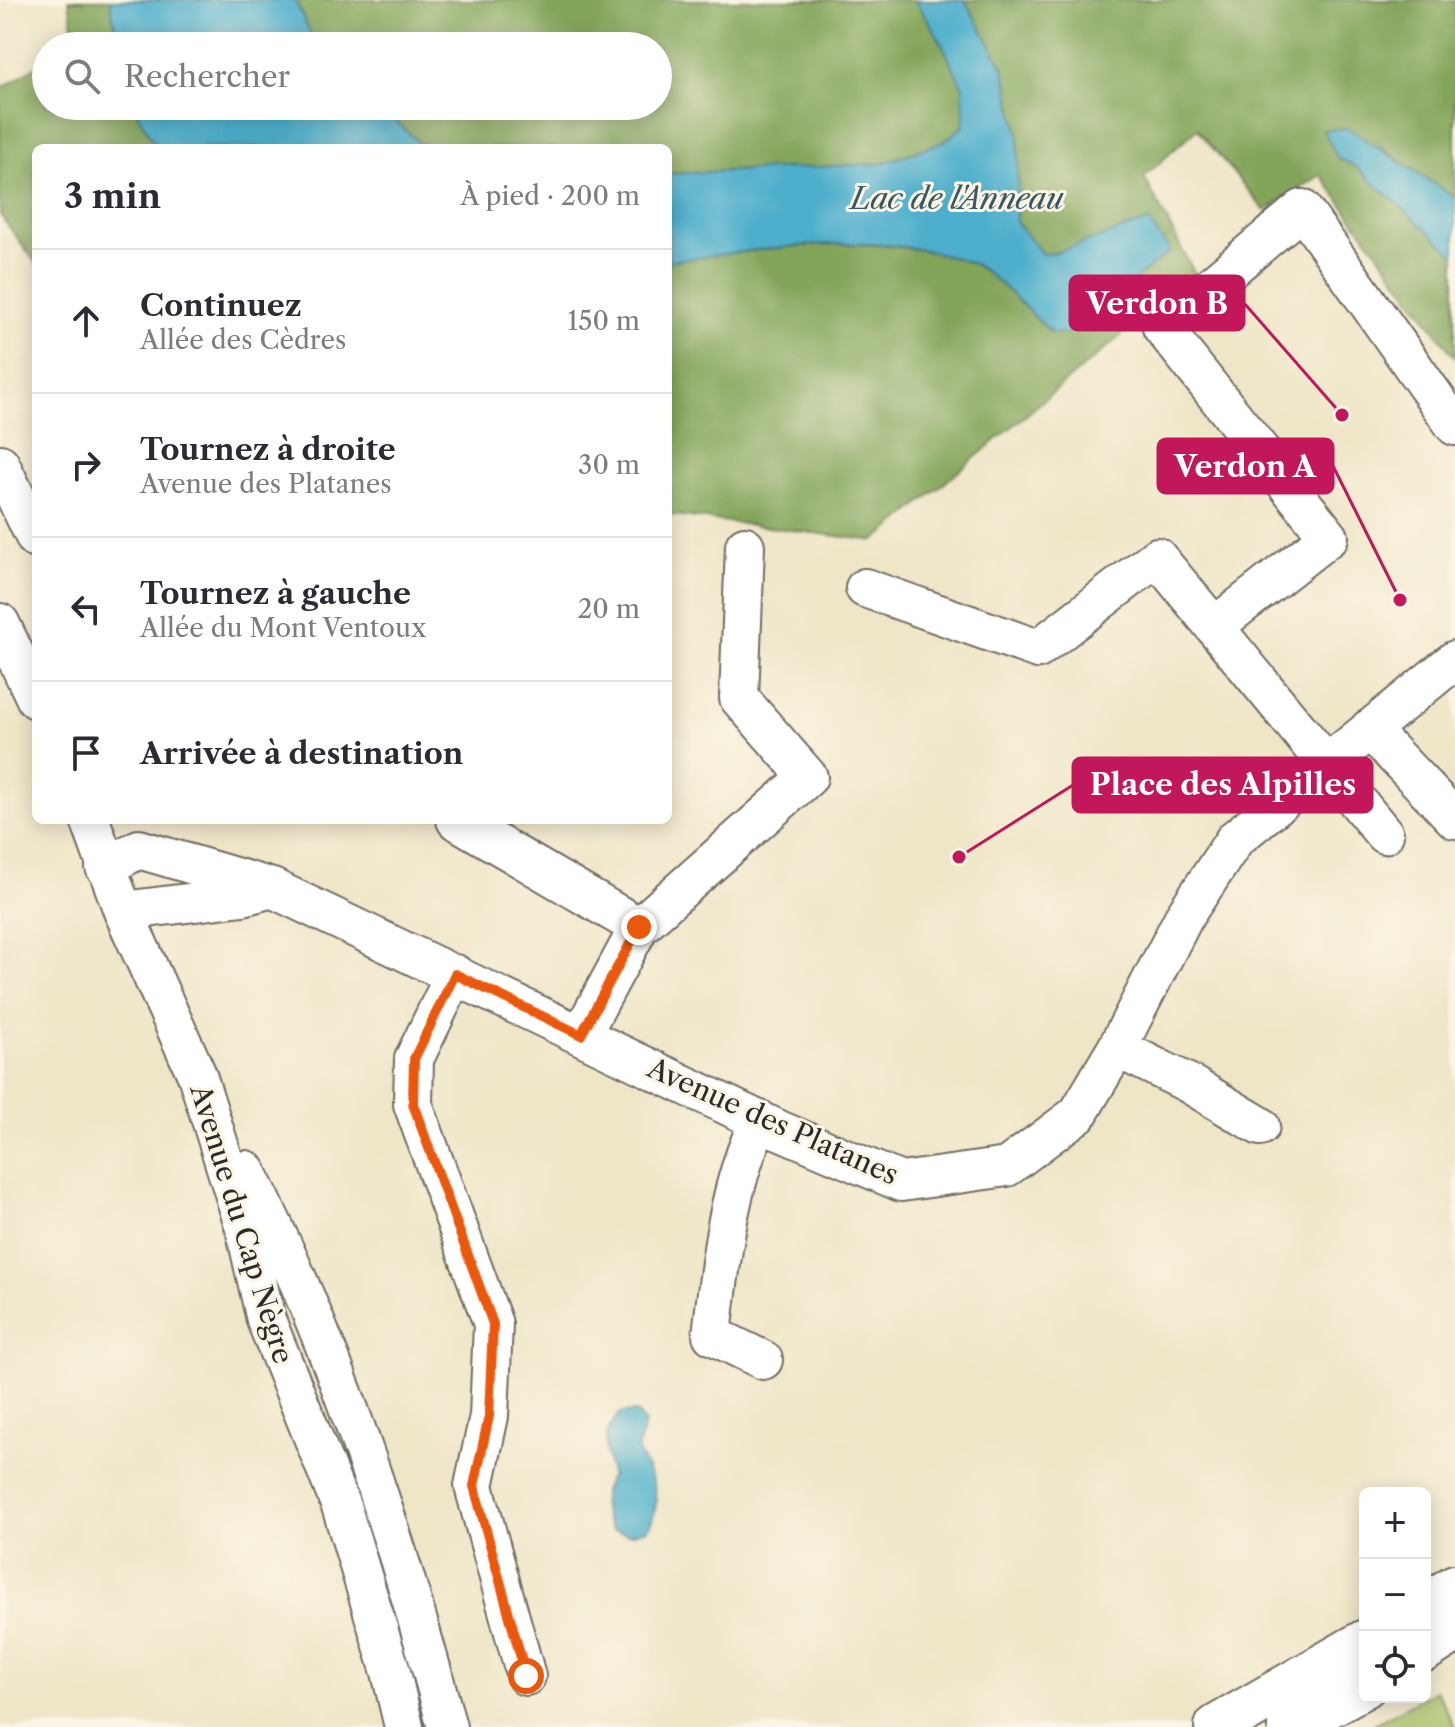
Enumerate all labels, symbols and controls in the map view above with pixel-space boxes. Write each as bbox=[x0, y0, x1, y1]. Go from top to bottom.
search box bbox=[32, 32, 672, 120]
icon: search bbox=[60, 54, 104, 98]
text: Rechercher bbox=[124, 58, 290, 95]
text: 3 min bbox=[64, 175, 161, 217]
text: À pied · 200 m bbox=[460, 180, 640, 212]
water label: Lac de l'Anneau bbox=[849, 180, 1064, 217]
callout: Verdon B bbox=[1070, 276, 1244, 330]
text: Verdon B bbox=[1085, 285, 1228, 322]
text: Continuez bbox=[140, 287, 302, 324]
icon: ahead bbox=[64, 299, 108, 343]
text: 150 m bbox=[567, 305, 640, 337]
text: Allée des Cèdres bbox=[140, 324, 346, 356]
text: Tournez à droite bbox=[140, 431, 396, 468]
callout: Verdon A bbox=[1158, 439, 1333, 493]
icon: right bbox=[64, 443, 108, 487]
text: Verdon A bbox=[1173, 448, 1317, 485]
text: 30 m bbox=[578, 449, 640, 481]
text: Avenue des Platanes bbox=[140, 468, 392, 500]
text: Tournez à gauche bbox=[140, 575, 411, 612]
icon: left bbox=[64, 587, 108, 631]
text: 20 m bbox=[577, 593, 640, 625]
text: Allée du Mont Ventoux bbox=[140, 612, 426, 644]
icon: arrive bbox=[64, 731, 108, 775]
text: Arrivée à destination bbox=[140, 735, 463, 772]
callout: Place des Alpilles bbox=[1073, 758, 1372, 812]
text: Place des Alpilles bbox=[1090, 766, 1356, 803]
route end bbox=[621, 909, 657, 945]
street label: Avenue des Platanes bbox=[641, 1050, 904, 1192]
street label: Avenue du Cap Nègre bbox=[183, 1079, 301, 1368]
map controls bbox=[1359, 1487, 1431, 1703]
button: + bbox=[1359, 1487, 1431, 1559]
button: − bbox=[1359, 1559, 1431, 1631]
button: locate bbox=[1359, 1631, 1431, 1703]
route start bbox=[508, 1658, 544, 1694]

